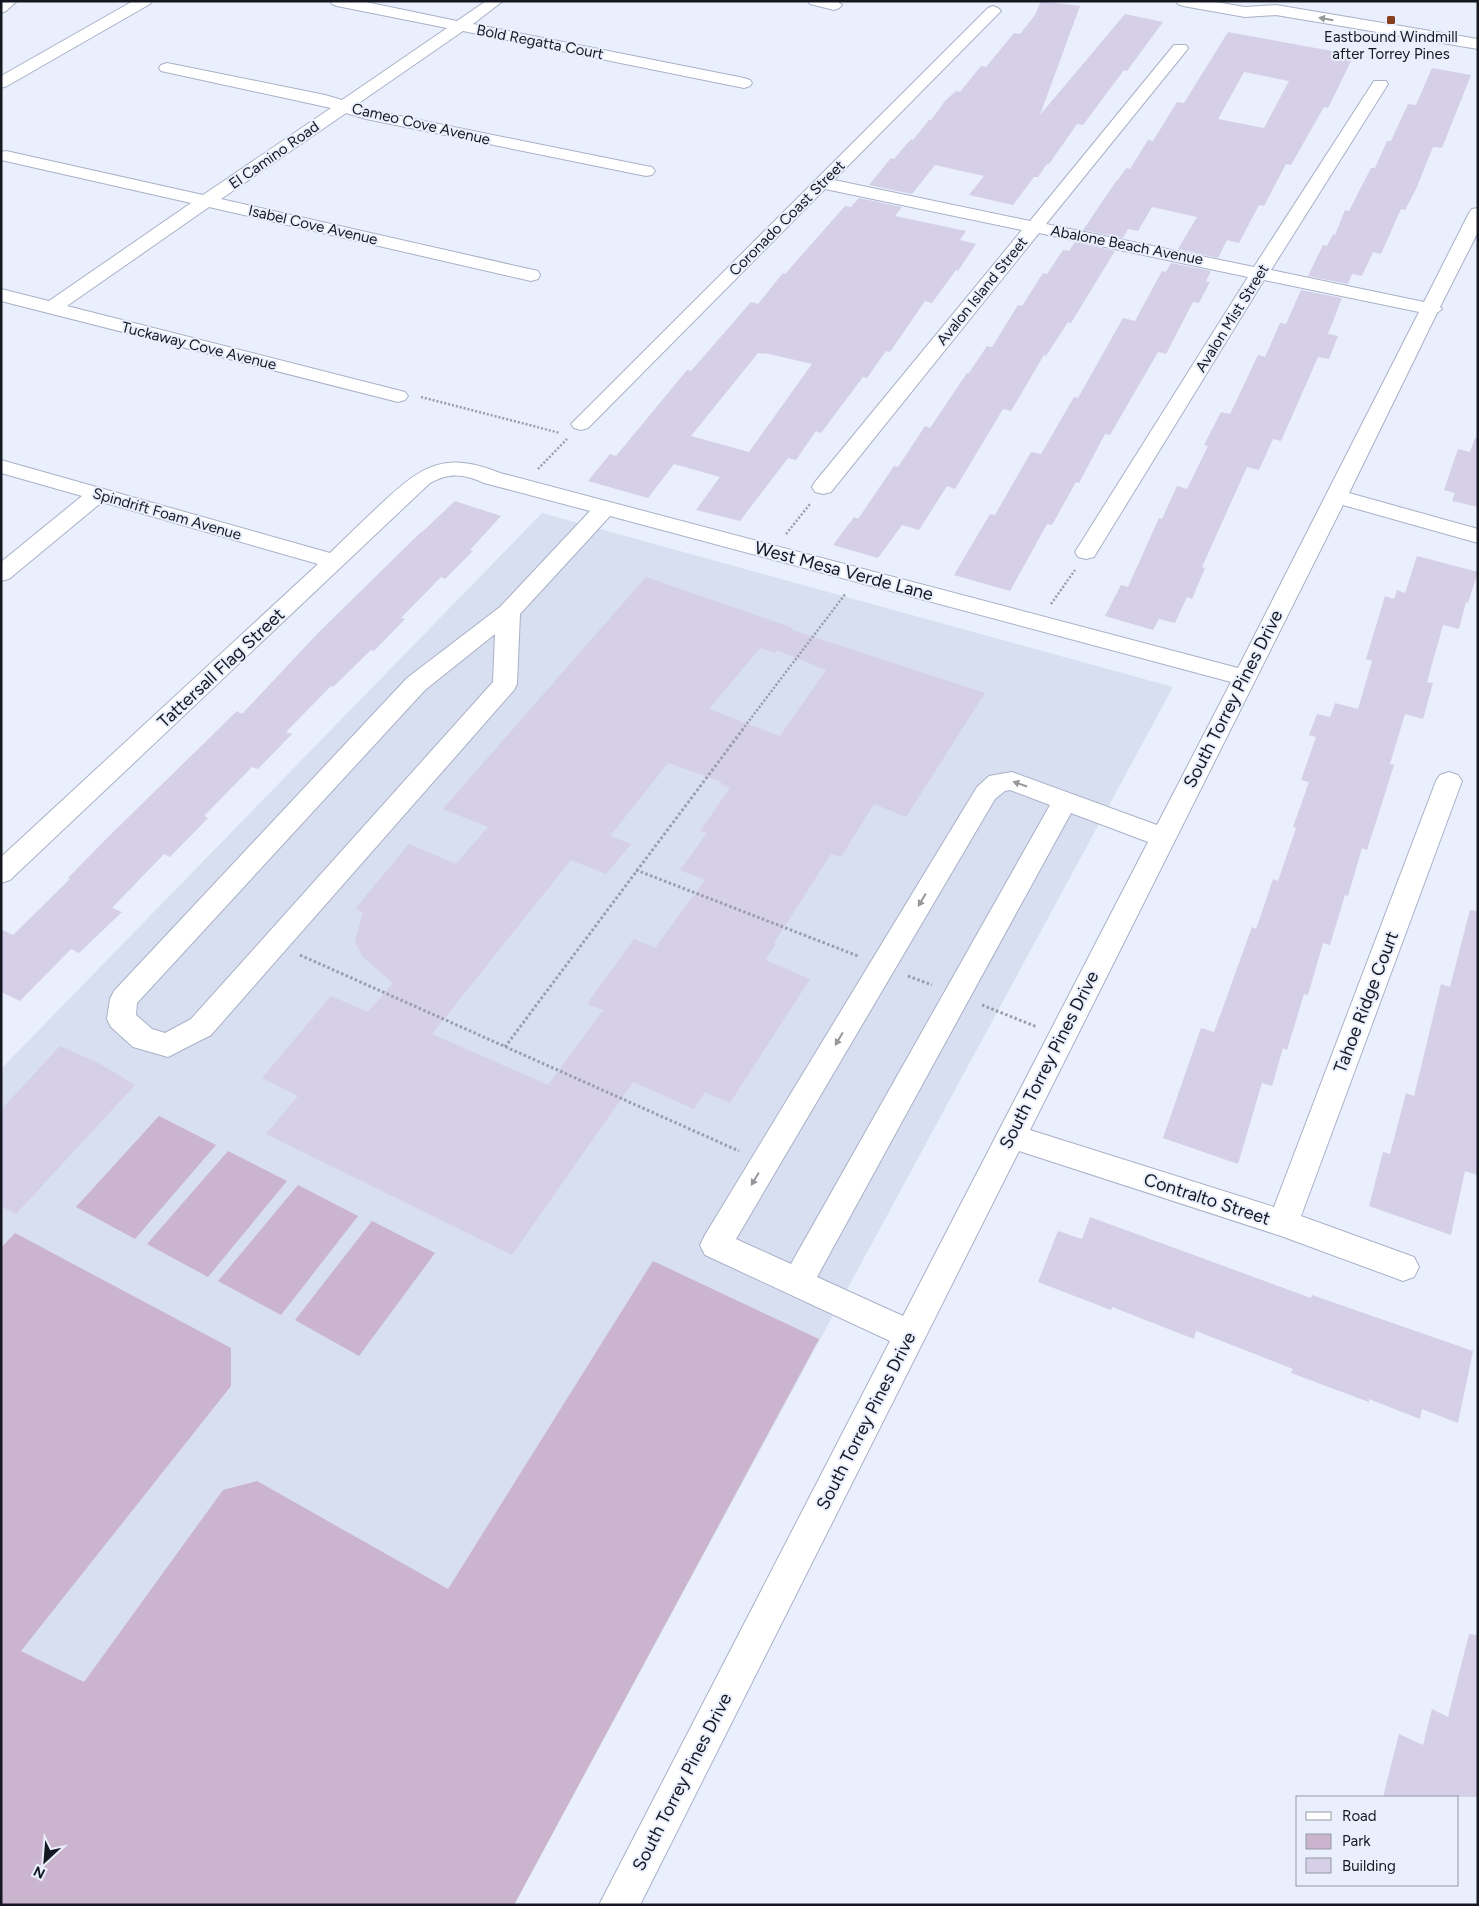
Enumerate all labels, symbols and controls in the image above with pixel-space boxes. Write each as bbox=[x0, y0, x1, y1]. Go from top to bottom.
one-way arrow bbox=[1318, 14, 1334, 22]
marker: Eastbound Windmill after Torrey Pines bbox=[1385, 14, 1397, 26]
street label: Bold Regatta Court bbox=[475, 21, 605, 63]
place label: Eastbound Windmill after Torrey Pines bbox=[1324, 28, 1458, 63]
street label: Cameo Cove Avenue bbox=[350, 99, 492, 149]
street label: El Camino Road bbox=[225, 117, 323, 193]
street label: Coronado Coast Street bbox=[725, 156, 849, 280]
street label: Isabel Cove Avenue bbox=[247, 201, 379, 249]
street label: Abalone Beach Avenue bbox=[1049, 221, 1205, 269]
street label: Avalon Island Street bbox=[933, 233, 1031, 349]
street label: Avalon Mist Street bbox=[1192, 260, 1273, 375]
street label: Tuckaway Cove Avenue bbox=[120, 318, 278, 374]
street label: Spindrift Foam Avenue bbox=[91, 484, 243, 544]
street label: West Mesa Verde Lane bbox=[752, 537, 936, 605]
street label: Tattersall Flag Street bbox=[153, 603, 289, 733]
street label: South Torrey Pines Drive bbox=[1179, 606, 1288, 792]
one-way arrow bbox=[1012, 780, 1027, 787]
one-way arrow bbox=[918, 893, 927, 906]
street label: Tahoe Ridge Court bbox=[1329, 928, 1403, 1076]
street label: South Torrey Pines Drive bbox=[995, 967, 1104, 1153]
one-way arrow bbox=[834, 1033, 843, 1046]
street label: Contralto Street bbox=[1141, 1168, 1273, 1230]
one-way arrow bbox=[751, 1172, 760, 1185]
street label: South Torrey Pines Drive bbox=[812, 1328, 921, 1514]
street label: South Torrey Pines Drive bbox=[628, 1689, 737, 1875]
legend bbox=[1296, 1796, 1459, 1886]
text: Road bbox=[1342, 1807, 1377, 1825]
text: Park bbox=[1342, 1832, 1371, 1850]
north arrow bbox=[20, 1836, 70, 1886]
text: Building bbox=[1342, 1857, 1396, 1875]
text: N bbox=[31, 1862, 48, 1882]

